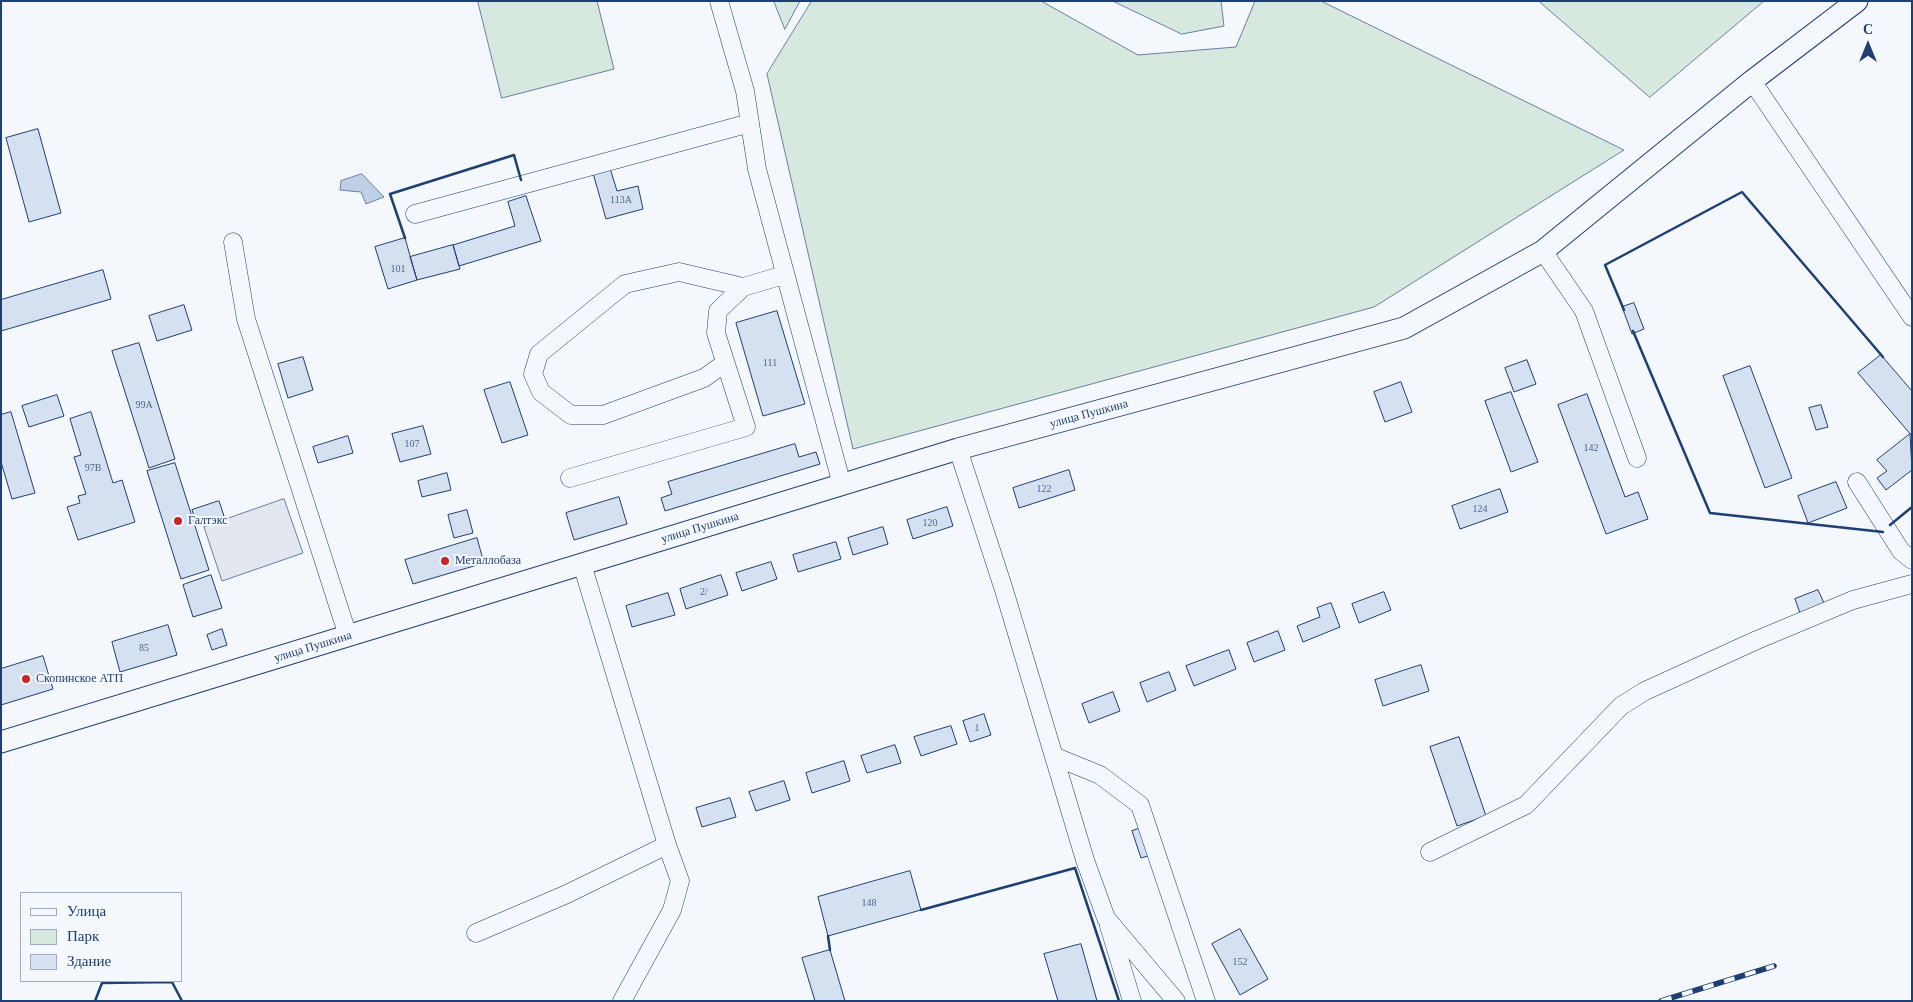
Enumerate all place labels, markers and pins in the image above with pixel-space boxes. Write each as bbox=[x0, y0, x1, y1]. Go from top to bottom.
place label: Галтэкс bbox=[188, 514, 228, 528]
marker: Галтэкс bbox=[172, 515, 184, 527]
place label: Металлобаза bbox=[455, 554, 521, 568]
marker: Металлобаза bbox=[439, 555, 451, 567]
place label: Скопинское АТП bbox=[36, 672, 123, 686]
marker: Скопинское АТП bbox=[20, 673, 32, 685]

